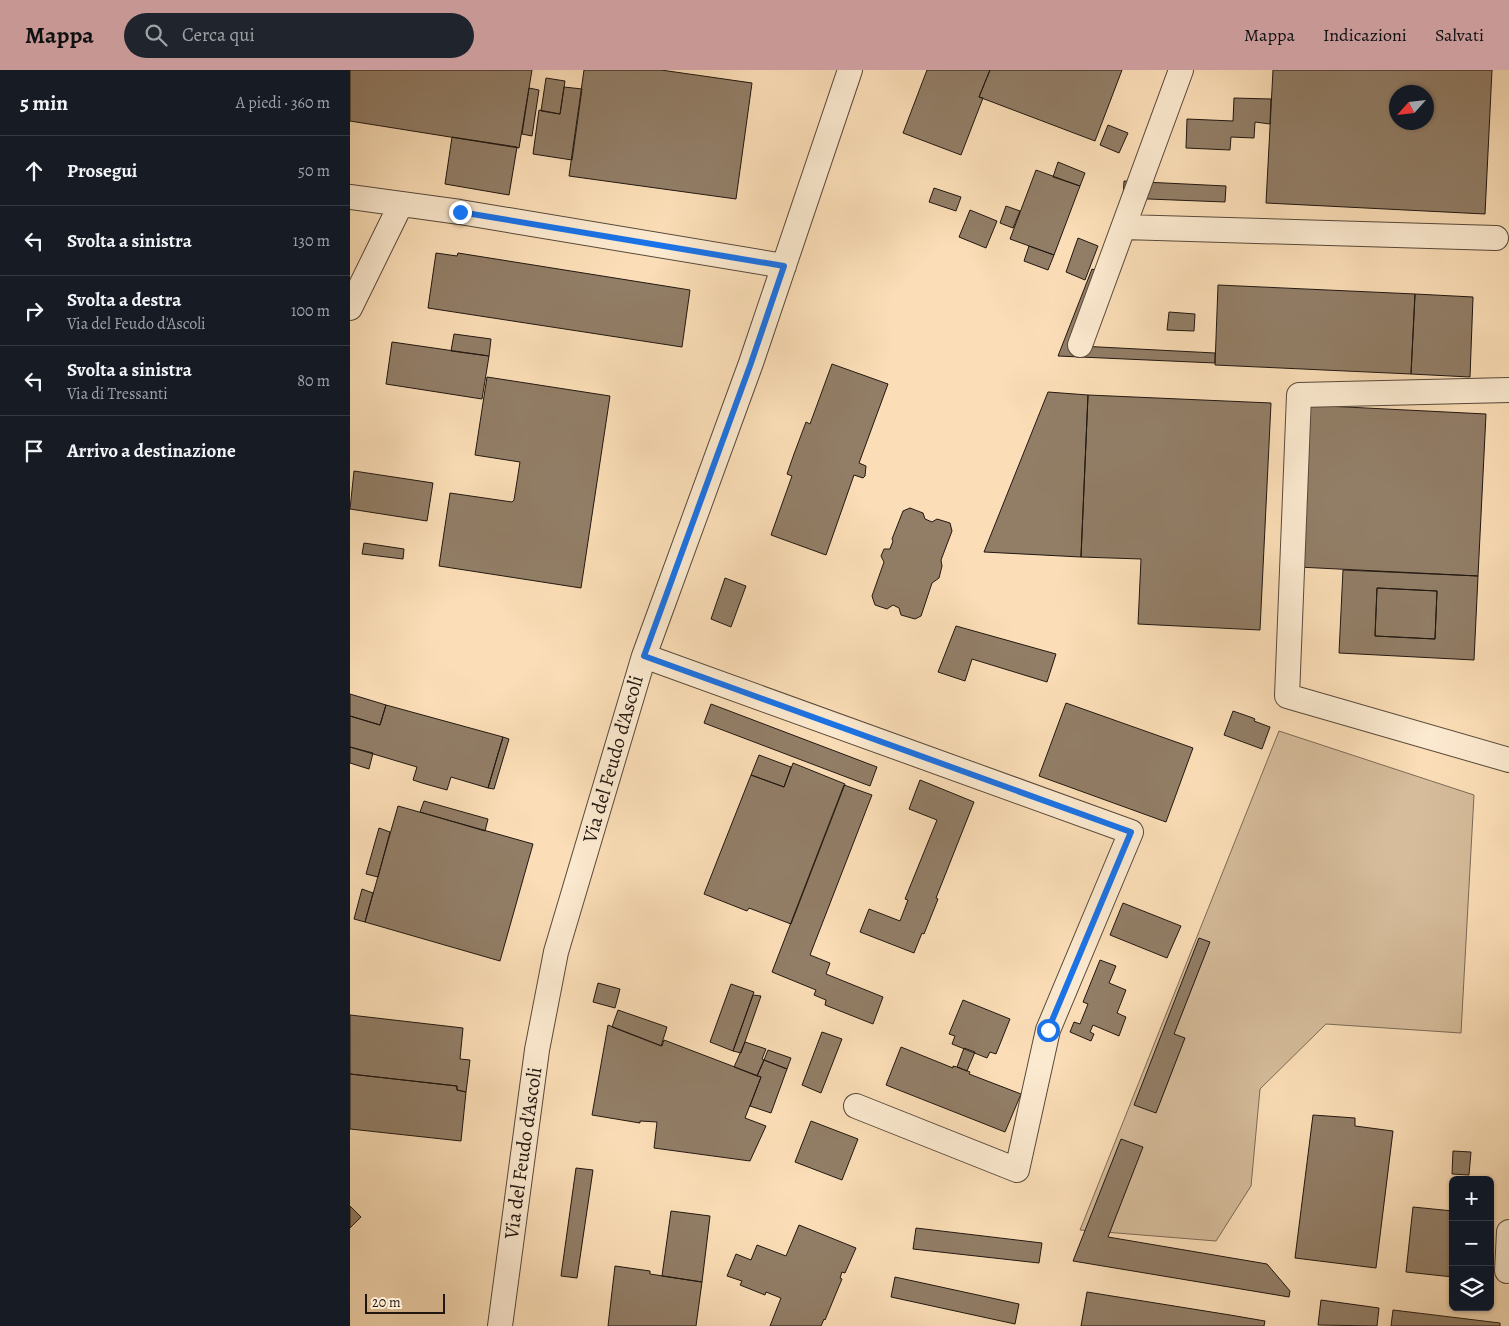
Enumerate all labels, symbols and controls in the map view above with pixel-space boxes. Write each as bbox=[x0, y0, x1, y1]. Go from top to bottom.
search box bbox=[124, 13, 474, 58]
text: Mappa bbox=[25, 19, 94, 51]
icon: search bbox=[142, 21, 170, 49]
text: Cerca qui bbox=[182, 22, 255, 48]
text: Mappa bbox=[1244, 23, 1295, 47]
text: Indicazioni bbox=[1323, 23, 1407, 47]
text: Salvati bbox=[1435, 23, 1484, 47]
north arrow bbox=[1389, 85, 1434, 130]
text: 5 min bbox=[20, 89, 68, 117]
text: A piedi · 360 m bbox=[236, 92, 330, 114]
icon: ahead bbox=[20, 157, 48, 185]
text: Prosegui bbox=[67, 158, 137, 184]
text: 50 m bbox=[298, 160, 330, 182]
route end bbox=[449, 201, 472, 224]
icon: left bbox=[20, 227, 48, 255]
text: Svolta a sinistra bbox=[67, 228, 192, 254]
text: 130 m bbox=[293, 230, 330, 252]
text: Svolta a destra bbox=[67, 287, 181, 313]
icon: right bbox=[20, 297, 48, 325]
text: 100 m bbox=[291, 300, 330, 322]
text: Via del Feudo d'Ascoli bbox=[67, 313, 206, 335]
text: Svolta a sinistra bbox=[67, 357, 192, 383]
icon: left bbox=[20, 367, 48, 395]
text: 80 m bbox=[297, 370, 330, 392]
text: Via di Tressanti bbox=[67, 383, 168, 405]
icon: arrive bbox=[20, 437, 48, 465]
text: Arrivo a destinazione bbox=[67, 438, 236, 464]
street label: Via del Feudo d'Ascoli bbox=[576, 672, 650, 847]
route start bbox=[1037, 1019, 1060, 1042]
street label: Via del Feudo d'Ascoli bbox=[497, 1065, 548, 1242]
map controls bbox=[1449, 1176, 1494, 1311]
button: + bbox=[1449, 1176, 1494, 1221]
button: − bbox=[1449, 1221, 1494, 1266]
button: layers bbox=[1449, 1266, 1494, 1311]
scale bar bbox=[365, 1291, 445, 1314]
text: 20 m bbox=[372, 1293, 401, 1312]

